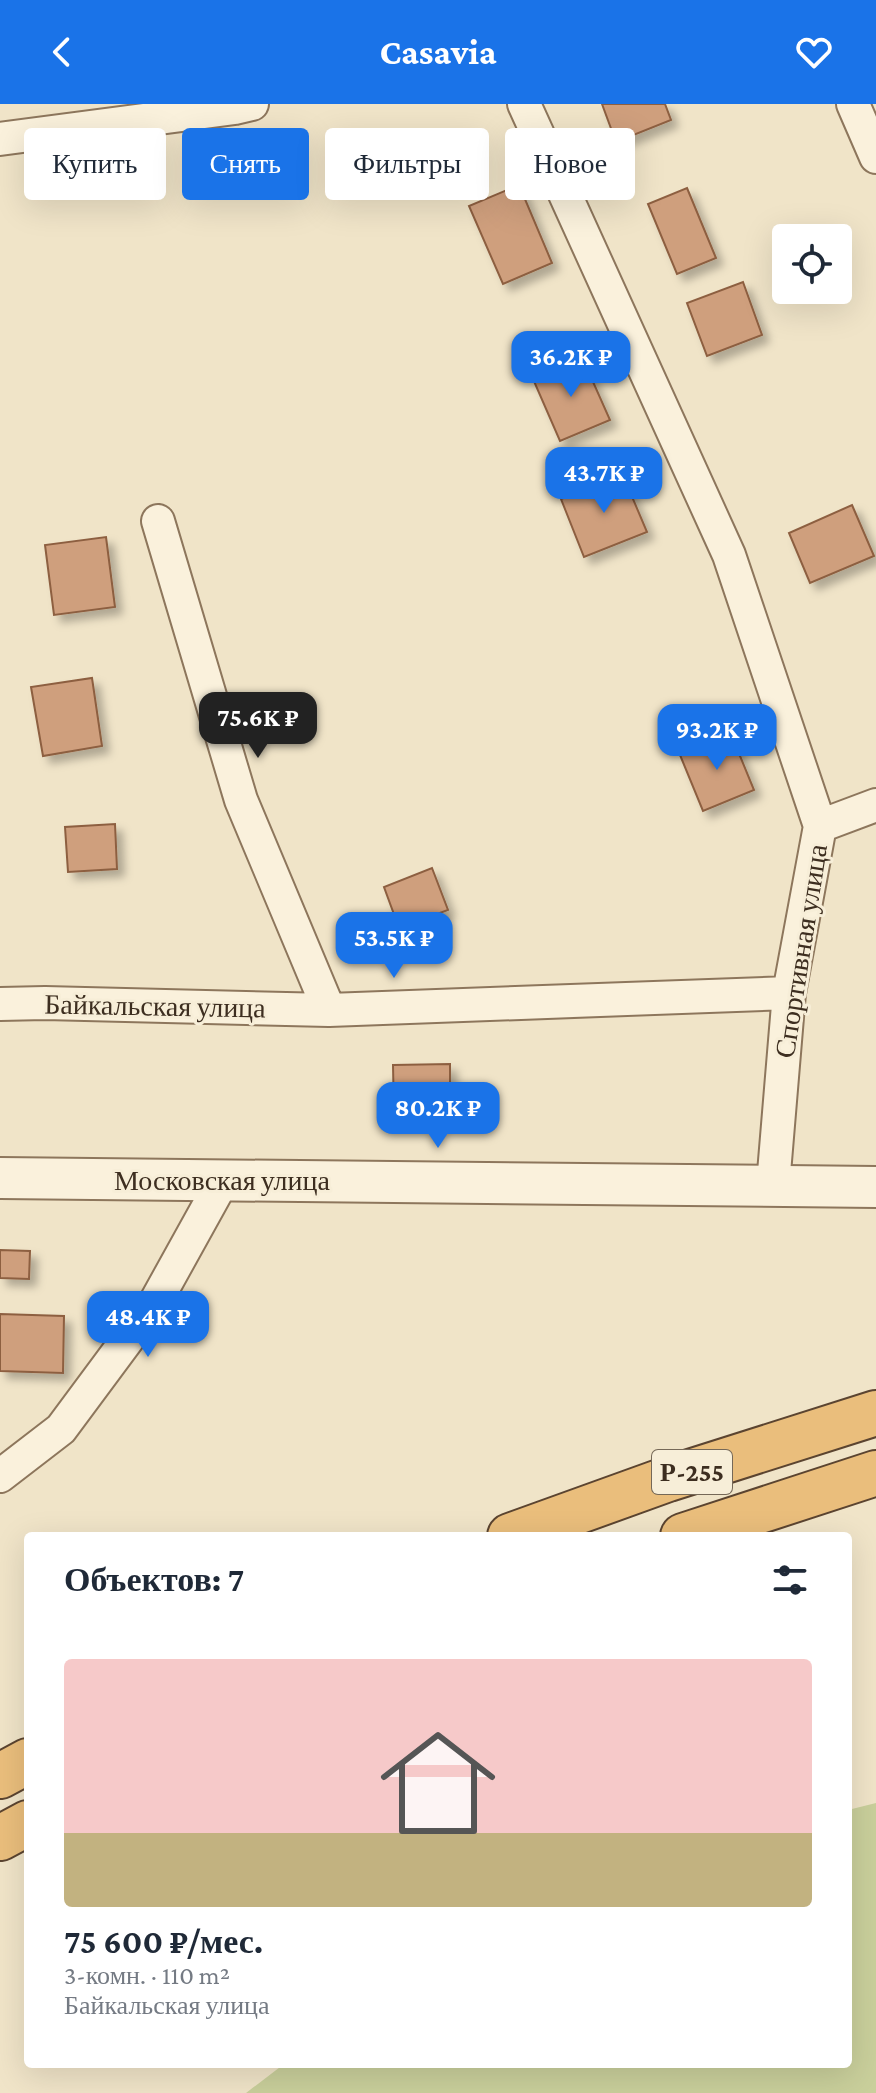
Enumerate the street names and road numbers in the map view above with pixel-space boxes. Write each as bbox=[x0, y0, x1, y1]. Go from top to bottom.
street label: Спортивная улица bbox=[769, 841, 833, 1060]
street label: Байкальская улица bbox=[44, 989, 267, 1023]
street label: Московская улица bbox=[114, 1165, 331, 1196]
road number: Р-255 bbox=[652, 1450, 732, 1494]

